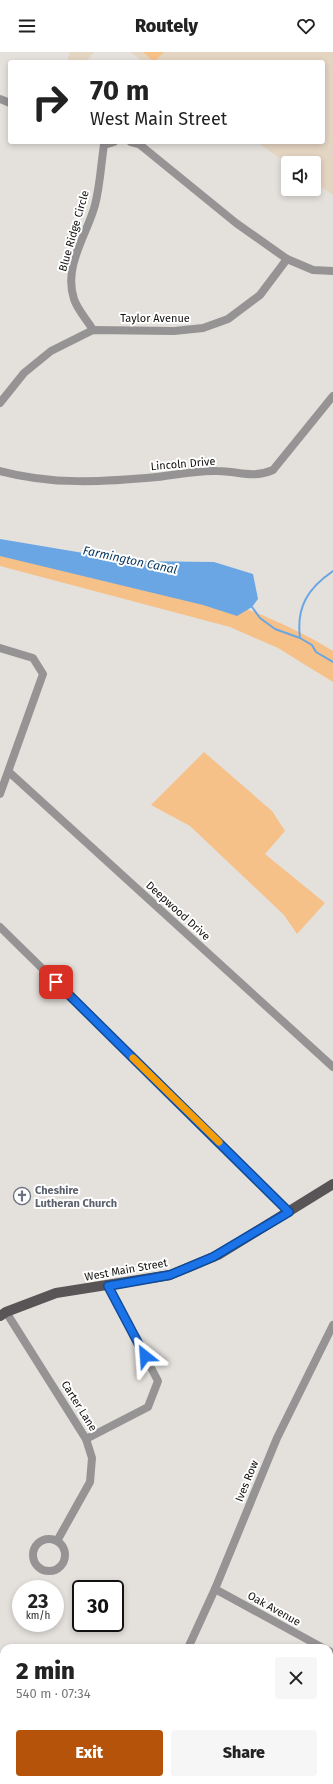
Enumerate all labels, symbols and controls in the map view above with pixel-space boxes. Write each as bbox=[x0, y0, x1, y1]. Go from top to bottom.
icon: menu bbox=[16, 15, 38, 37]
text: Routely bbox=[135, 15, 198, 37]
icon: heart bbox=[295, 15, 317, 37]
text: 70 m bbox=[90, 74, 149, 107]
icon: right bbox=[24, 76, 76, 128]
text: West Main Street bbox=[90, 108, 227, 130]
map controls bbox=[281, 156, 321, 196]
button: sound bbox=[281, 156, 321, 196]
street label: Blue Ridge Circle bbox=[56, 189, 92, 273]
street label: Taylor Avenue bbox=[120, 312, 190, 325]
street label: Lincoln Drive bbox=[150, 455, 216, 473]
water label: Farmington Canal bbox=[82, 543, 178, 577]
street label: Deepwood Drive bbox=[143, 879, 213, 943]
pin bbox=[39, 965, 73, 999]
icon: arrive bbox=[45, 971, 67, 993]
place label: Cheshire Lutheran Church bbox=[35, 1184, 117, 1210]
church icon: Cheshire Lutheran Church bbox=[12, 1186, 32, 1206]
street label: West Main Street bbox=[84, 1256, 168, 1284]
position arrow bbox=[124, 1335, 166, 1377]
street label: Carter Lane bbox=[58, 1378, 100, 1434]
street label: Ives Row bbox=[233, 1458, 261, 1504]
speed limit sign: 30 bbox=[72, 1580, 124, 1632]
text: 23 bbox=[28, 1589, 48, 1613]
street label: Oak Avenue bbox=[245, 1589, 303, 1629]
text: km/h bbox=[26, 1610, 50, 1622]
text: 2 min bbox=[16, 1657, 75, 1685]
button: close bbox=[275, 1657, 317, 1699]
text: 540 m · 07:34 bbox=[16, 1686, 91, 1701]
button: Exit bbox=[16, 1730, 163, 1776]
button: Share bbox=[171, 1730, 317, 1776]

